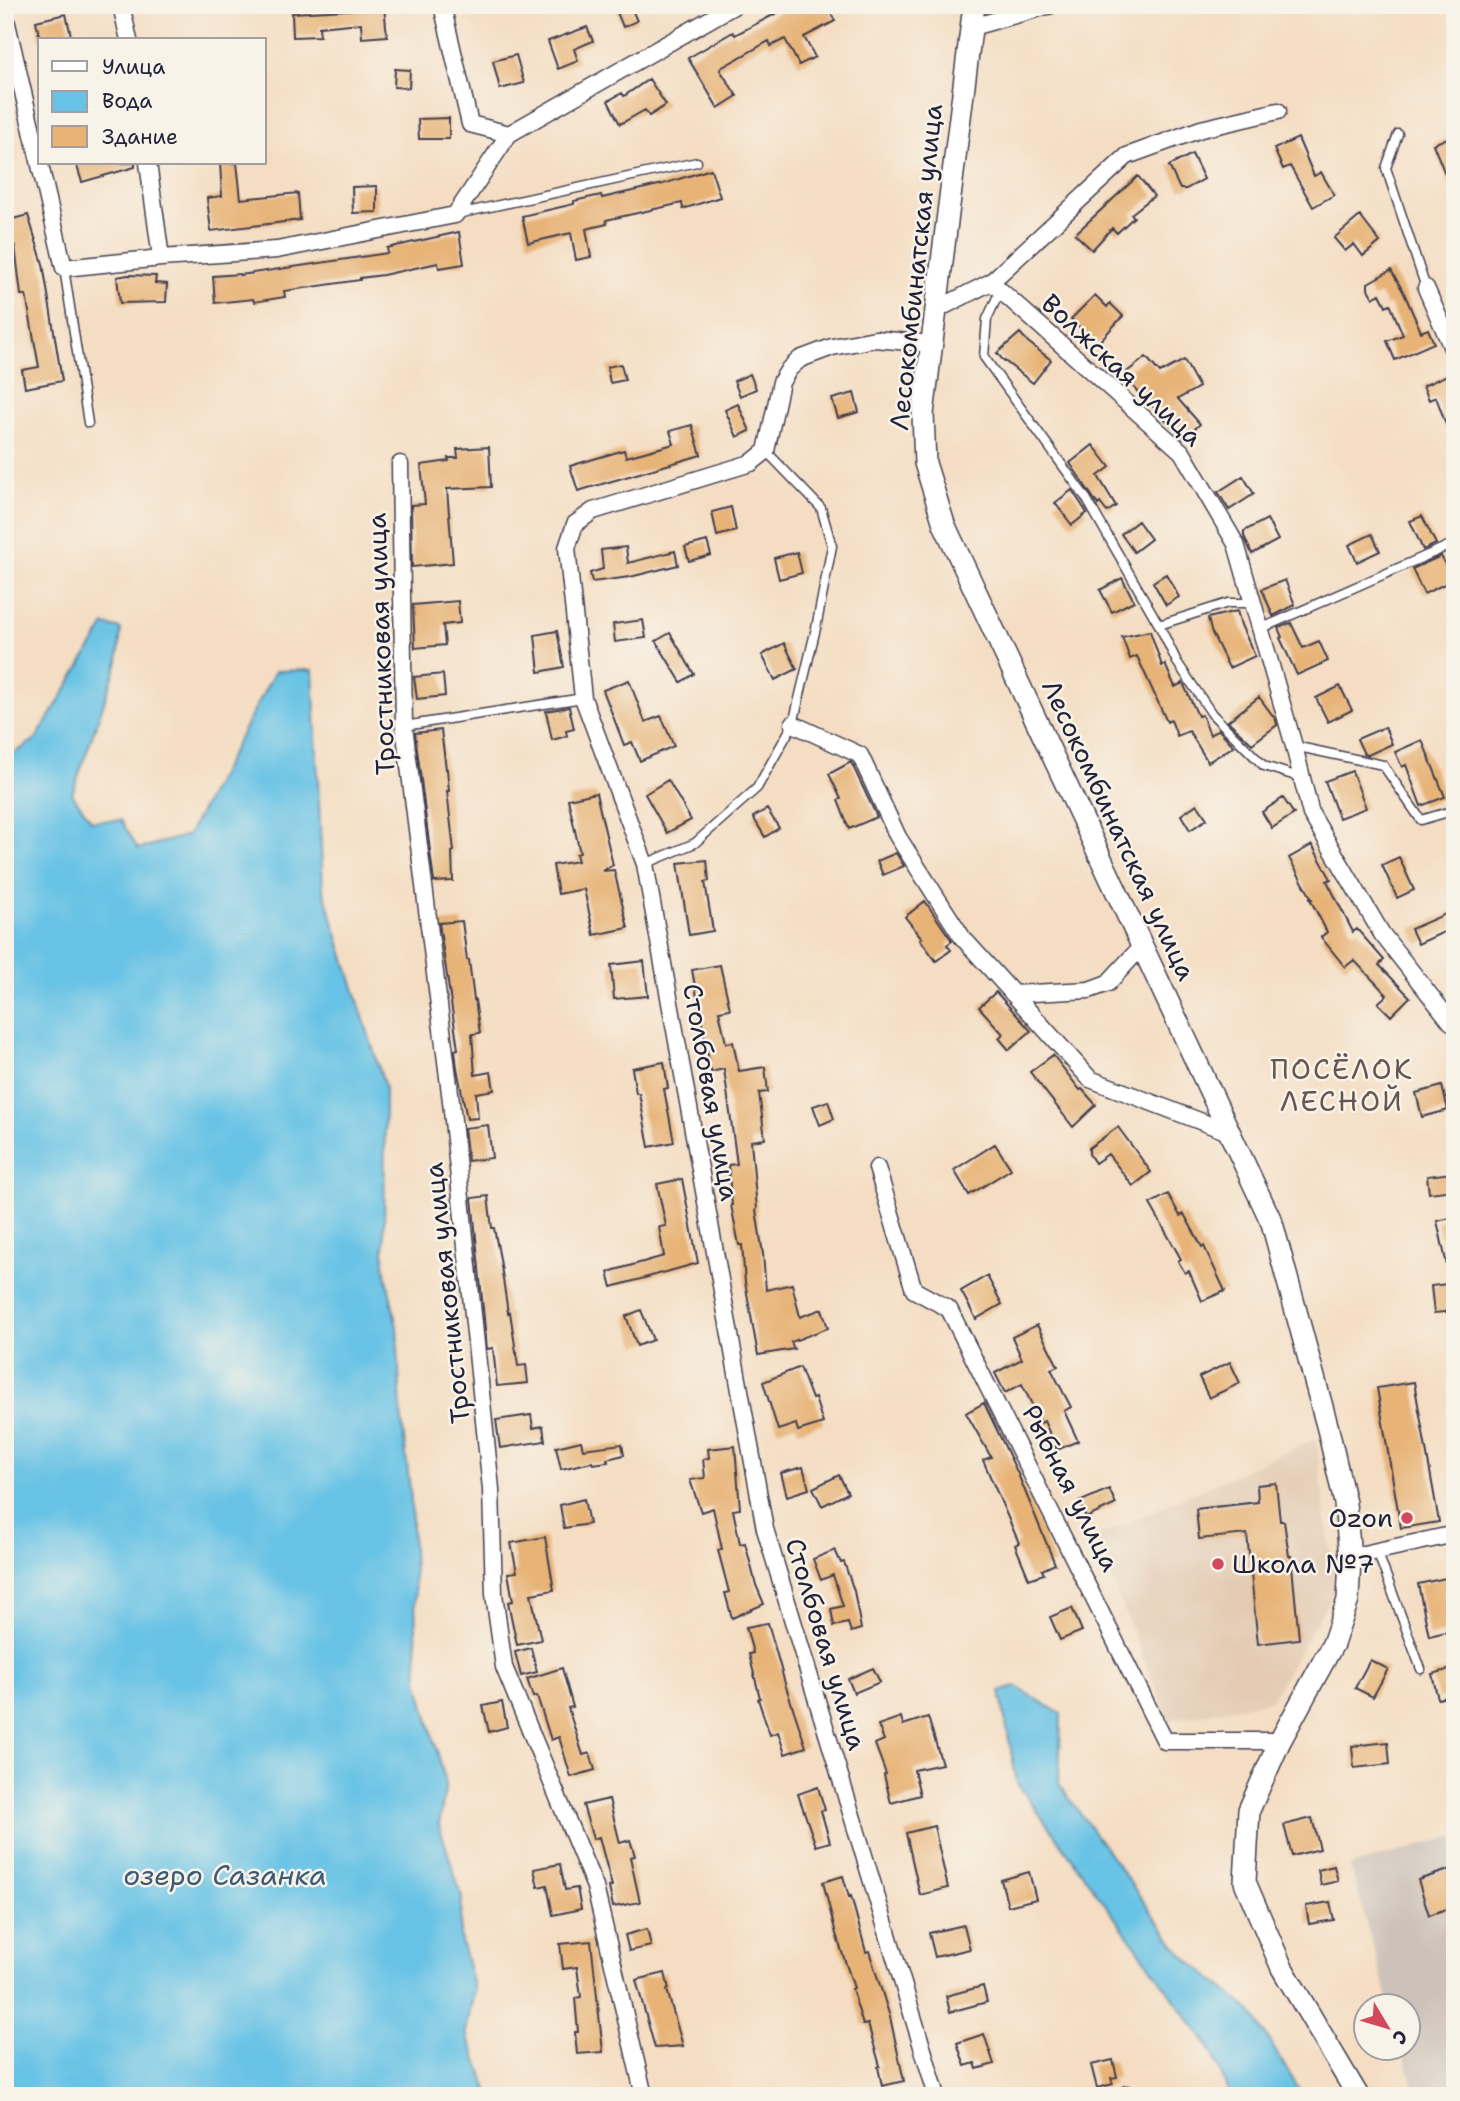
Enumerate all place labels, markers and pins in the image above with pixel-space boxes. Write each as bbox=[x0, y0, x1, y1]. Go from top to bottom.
place label: Ozon bbox=[1328, 1500, 1393, 1535]
marker: Ozon bbox=[1399, 1510, 1415, 1526]
place label: Школа №7 bbox=[1232, 1546, 1375, 1581]
marker: Школа №7 bbox=[1210, 1556, 1226, 1572]

